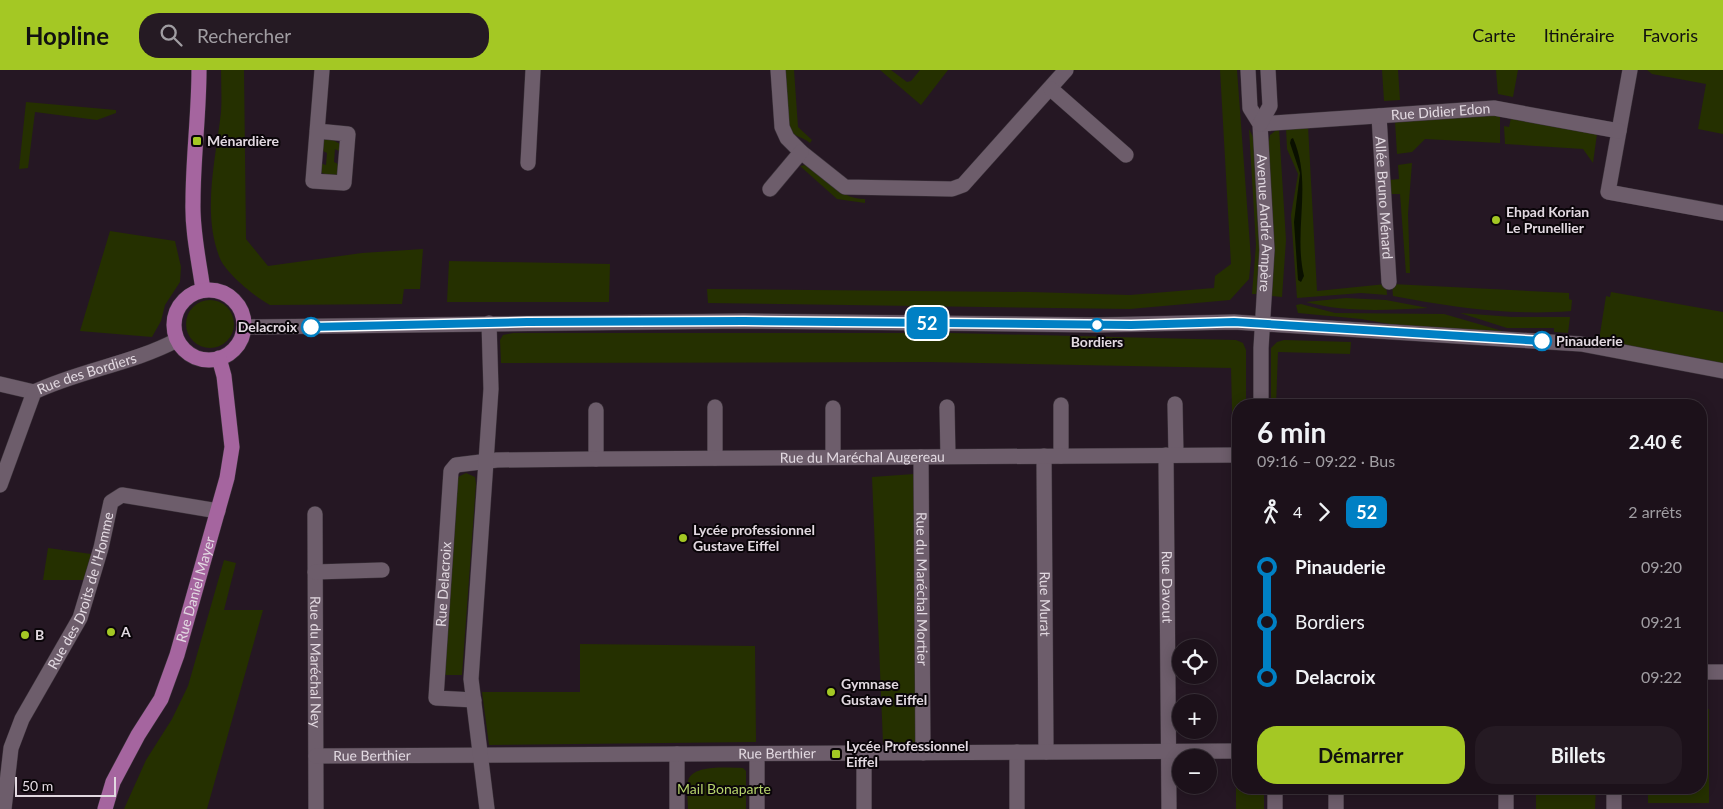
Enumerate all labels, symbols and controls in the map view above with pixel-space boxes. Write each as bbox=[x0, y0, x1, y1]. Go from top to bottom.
search box bbox=[139, 13, 489, 58]
text: Hopline bbox=[25, 21, 109, 50]
icon: search bbox=[157, 21, 185, 49]
text: Rechercher bbox=[197, 24, 291, 47]
text: Carte bbox=[1472, 24, 1516, 46]
text: Itinéraire bbox=[1544, 24, 1614, 46]
text: Favoris bbox=[1642, 24, 1698, 46]
street label: Rue Didier Edon bbox=[1390, 99, 1491, 123]
place label: Ménardière bbox=[207, 132, 280, 149]
marker: Ménardière bbox=[191, 135, 203, 147]
street label: Allée Bruno Ménard bbox=[1372, 136, 1397, 260]
street label: Avenue André Ampère bbox=[1254, 153, 1276, 293]
place label: Ehpad Korian Le Prunellier bbox=[1506, 203, 1589, 236]
marker: Ehpad Korian Le Prunellier bbox=[1490, 214, 1502, 226]
line badge: 52 bbox=[904, 307, 950, 339]
text: 52 bbox=[917, 312, 937, 334]
marker: Delacroix bbox=[301, 317, 321, 337]
place label: Delacroix bbox=[238, 318, 298, 335]
marker: Bordiers bbox=[1090, 318, 1104, 332]
marker: Pinauderie bbox=[1532, 331, 1552, 351]
place label: Pinauderie bbox=[1556, 332, 1623, 349]
place label: Bordiers bbox=[1071, 333, 1123, 350]
street label: Rue des Bordiers bbox=[34, 349, 139, 398]
text: 6 min bbox=[1257, 415, 1326, 449]
text: 2.40 € bbox=[1629, 430, 1682, 453]
street label: Rue du Maréchal Augereau bbox=[780, 448, 945, 466]
text: 09:16 – 09:22 · Bus bbox=[1257, 451, 1395, 470]
icon: walk bbox=[1257, 498, 1285, 526]
icon: forward bbox=[1310, 498, 1338, 526]
text: 52 bbox=[1356, 501, 1377, 523]
text: 4 bbox=[1293, 502, 1302, 521]
text: 2 arrêts bbox=[1628, 502, 1682, 521]
street label: Rue des Droits de l'Homme bbox=[44, 510, 117, 672]
street label: Rue du Maréchal Mortier bbox=[913, 512, 931, 666]
place label: Lycée professionnel Gustave Eiffel bbox=[693, 521, 815, 554]
marker: Lycée professionnel Gustave Eiffel bbox=[677, 532, 689, 544]
street label: Rue Daniel Mayer bbox=[172, 534, 218, 644]
street label: Rue Delacroix bbox=[432, 541, 454, 627]
street label: Rue Davout bbox=[1159, 551, 1176, 623]
text: Pinauderie bbox=[1295, 555, 1386, 578]
text: 09:20 bbox=[1641, 557, 1682, 576]
street label: Rue Murat bbox=[1037, 571, 1054, 636]
street label: Rue du Maréchal Ney bbox=[307, 596, 325, 729]
text: Bordiers bbox=[1295, 610, 1365, 633]
text: 09:21 bbox=[1641, 612, 1682, 631]
place label: A bbox=[120, 623, 131, 640]
place label: B bbox=[35, 626, 44, 643]
marker: A bbox=[105, 626, 117, 638]
marker: B bbox=[19, 629, 31, 641]
map controls bbox=[1172, 639, 1217, 794]
button: locate bbox=[1172, 639, 1217, 684]
text: Delacroix bbox=[1295, 665, 1375, 688]
text: 09:22 bbox=[1641, 667, 1682, 686]
place label: Gymnase Gustave Eiffel bbox=[841, 675, 927, 708]
marker: Gymnase Gustave Eiffel bbox=[825, 686, 837, 698]
button: + bbox=[1172, 694, 1217, 739]
button: Démarrer bbox=[1257, 726, 1465, 784]
button: Billets bbox=[1475, 726, 1682, 784]
place label: Lycée Professionnel Eiffel bbox=[846, 737, 969, 770]
street label: Rue Berthier bbox=[738, 744, 816, 762]
street label: Rue Berthier bbox=[333, 746, 411, 764]
marker: Lycée Professionnel Eiffel bbox=[830, 748, 842, 760]
button: − bbox=[1172, 749, 1217, 794]
scale bar bbox=[15, 774, 116, 797]
text: 50 m bbox=[22, 777, 53, 794]
park label: Mail Bonaparte bbox=[677, 780, 771, 797]

